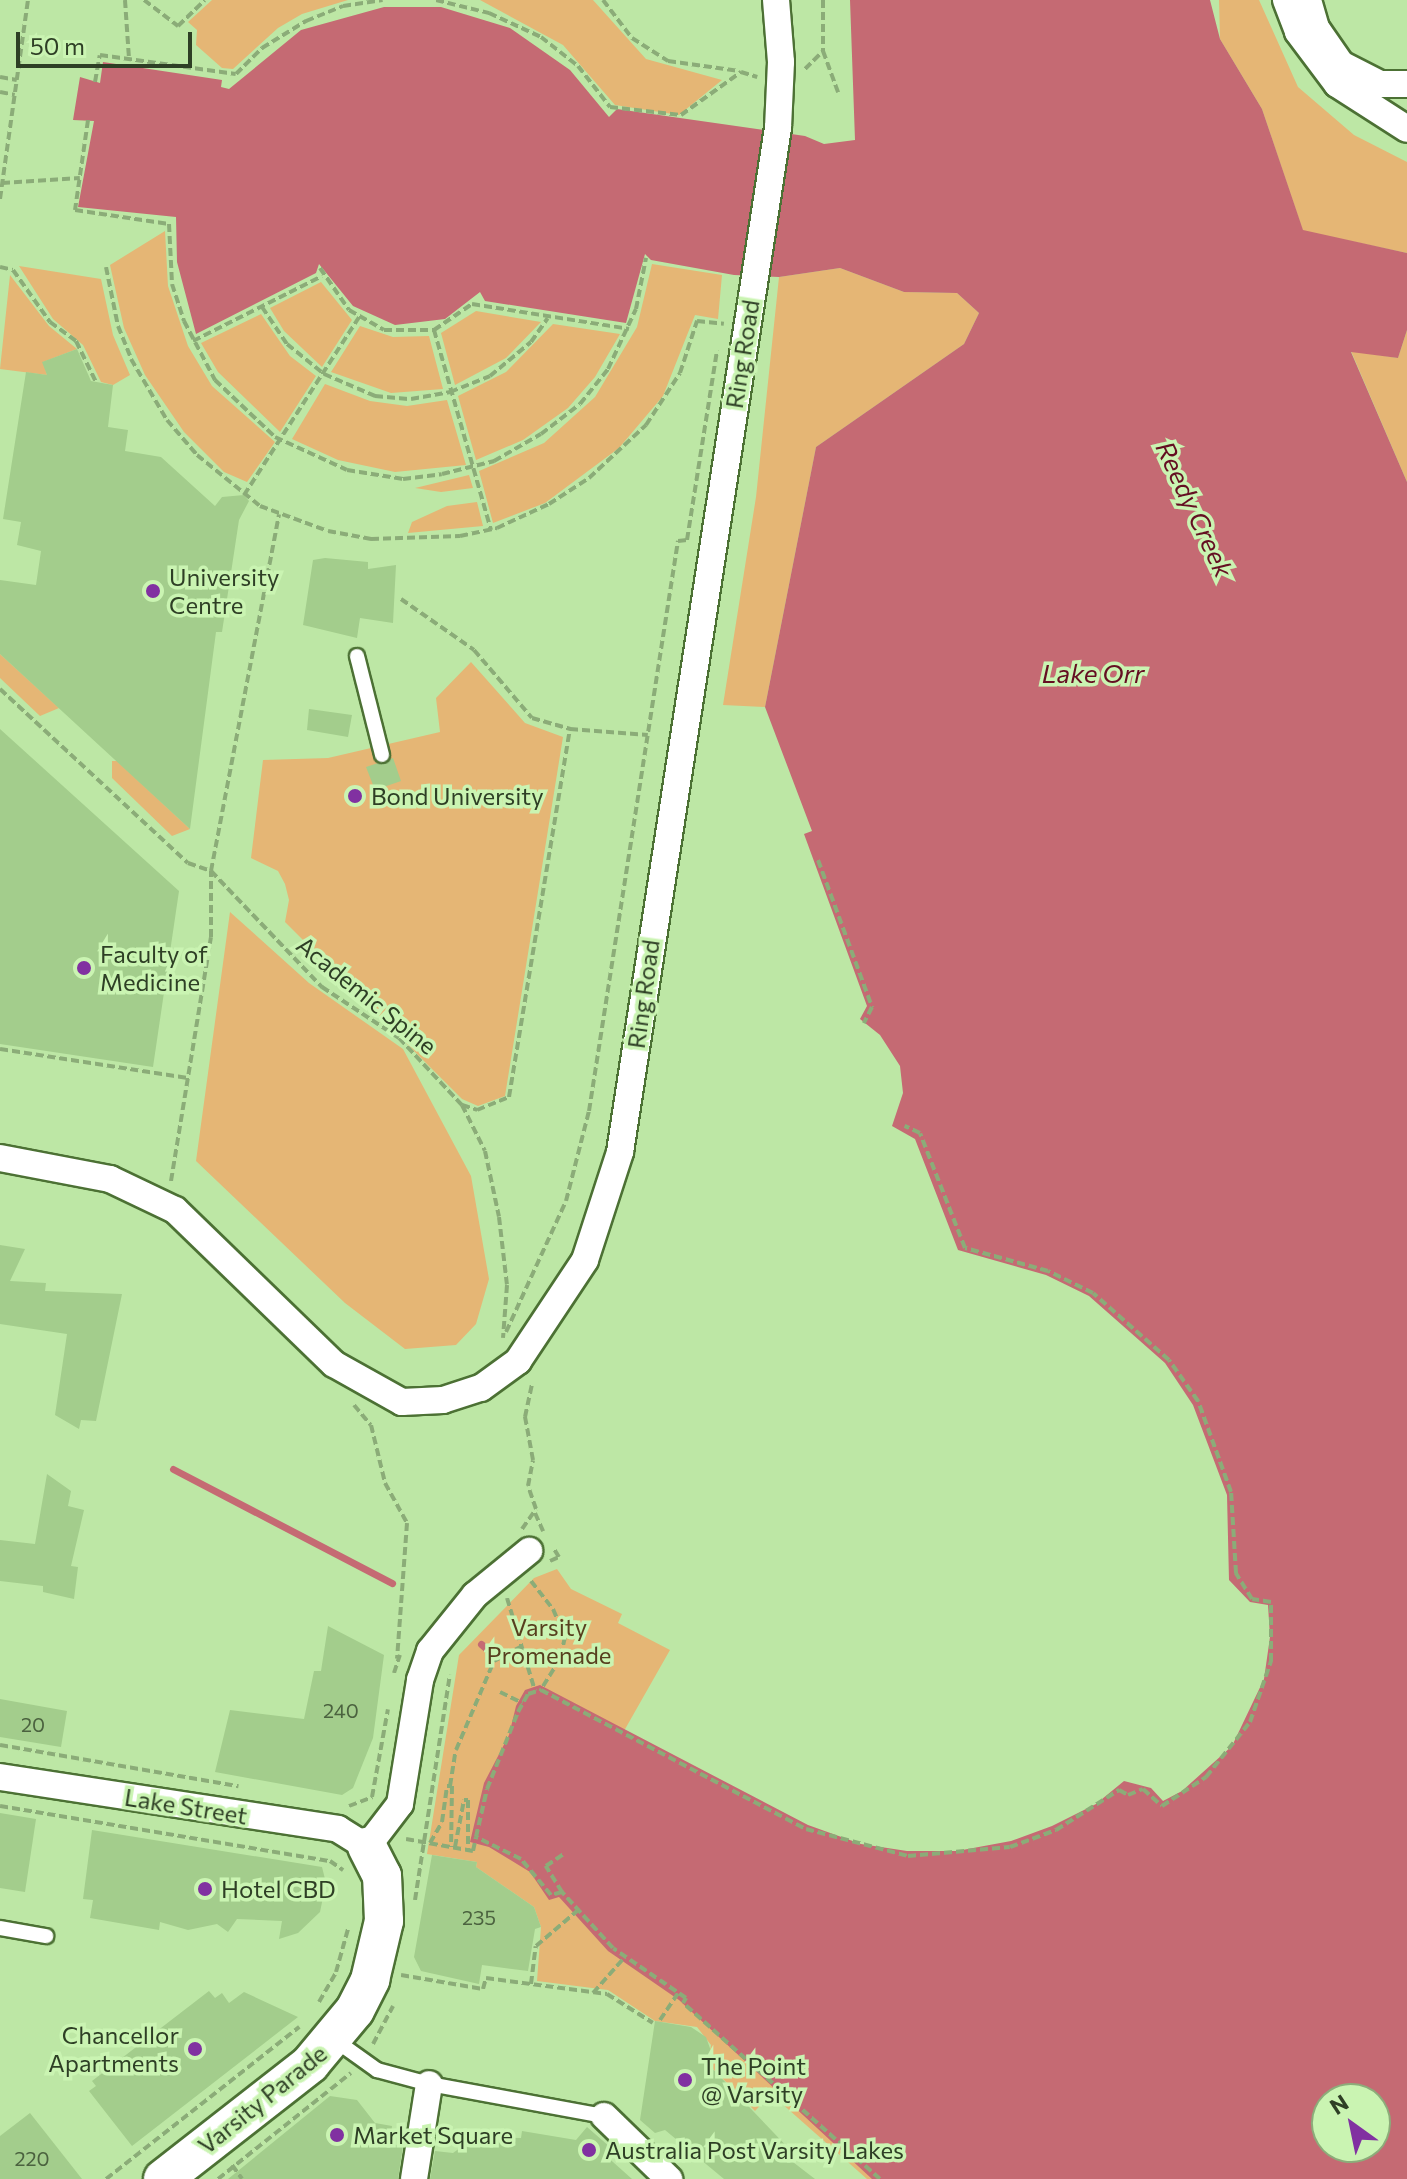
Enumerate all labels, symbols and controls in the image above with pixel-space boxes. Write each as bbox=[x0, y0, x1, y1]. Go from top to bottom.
scale bar bbox=[20, 16, 196, 66]
text: 50 m bbox=[30, 31, 85, 60]
street label: Ring Road bbox=[719, 298, 765, 410]
water label: Reedy Creek bbox=[1150, 436, 1240, 582]
place label: University Centre bbox=[169, 563, 280, 619]
marker: University Centre bbox=[144, 582, 162, 600]
water label: Lake Orr bbox=[1042, 657, 1144, 689]
place label: Bond University bbox=[371, 782, 544, 810]
marker: Bond University bbox=[346, 787, 364, 805]
street label: Academic Spine bbox=[291, 930, 443, 1060]
street label: Ring Road bbox=[621, 938, 665, 1050]
place label: Faculty of Medicine bbox=[100, 940, 208, 996]
marker: Faculty of Medicine bbox=[75, 959, 93, 977]
park label: Varsity Promenade bbox=[487, 1613, 611, 1669]
house number: 240 bbox=[323, 1698, 359, 1722]
house number: 20 bbox=[21, 1712, 45, 1736]
street label: Lake Street bbox=[123, 1782, 249, 1830]
place label: Hotel CBD bbox=[221, 1875, 336, 1903]
marker: Hotel CBD bbox=[196, 1880, 214, 1898]
house number: 235 bbox=[462, 1905, 496, 1929]
place label: Chancellor Apartments bbox=[48, 2021, 179, 2077]
street label: Varsity Parade bbox=[192, 2038, 332, 2160]
marker: Chancellor Apartments bbox=[186, 2040, 204, 2058]
place label: The Point @ Varsity bbox=[701, 2052, 806, 2108]
marker: The Point @ Varsity bbox=[676, 2071, 694, 2089]
north arrow bbox=[1311, 2083, 1391, 2163]
text: N bbox=[1324, 2088, 1353, 2120]
place label: Market Square bbox=[353, 2121, 513, 2149]
marker: Market Square bbox=[328, 2126, 346, 2144]
place label: Australia Post Varsity Lakes bbox=[605, 2136, 904, 2164]
marker: Australia Post Varsity Lakes bbox=[580, 2141, 598, 2159]
house number: 220 bbox=[14, 2146, 50, 2170]

